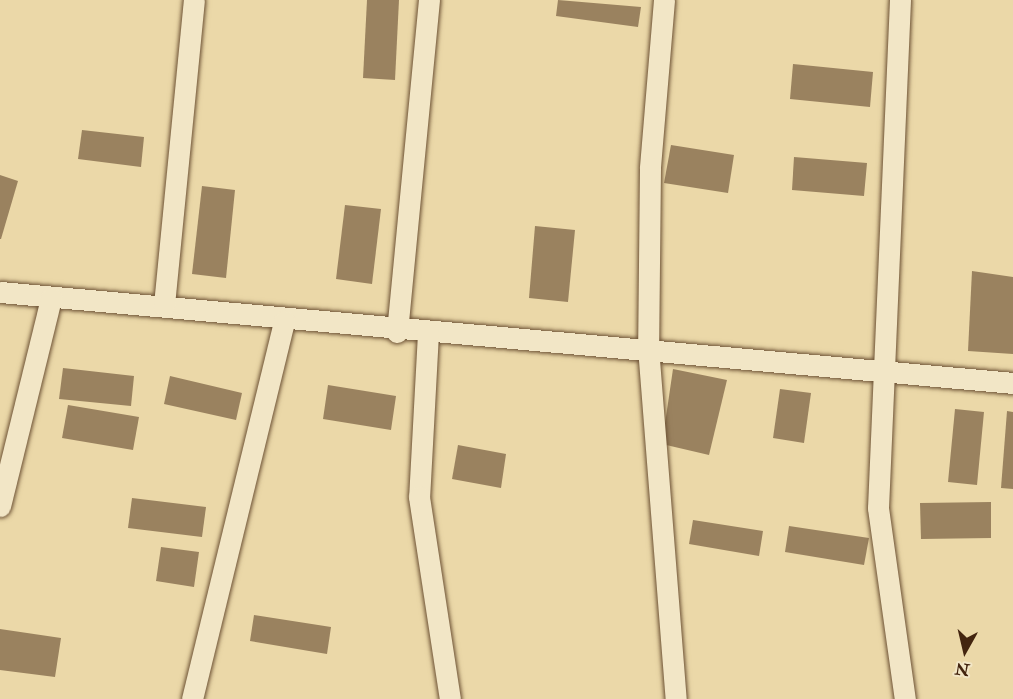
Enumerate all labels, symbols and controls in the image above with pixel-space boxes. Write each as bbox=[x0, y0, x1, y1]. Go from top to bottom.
north arrow bbox=[935, 621, 995, 681]
text: N bbox=[954, 658, 971, 680]

